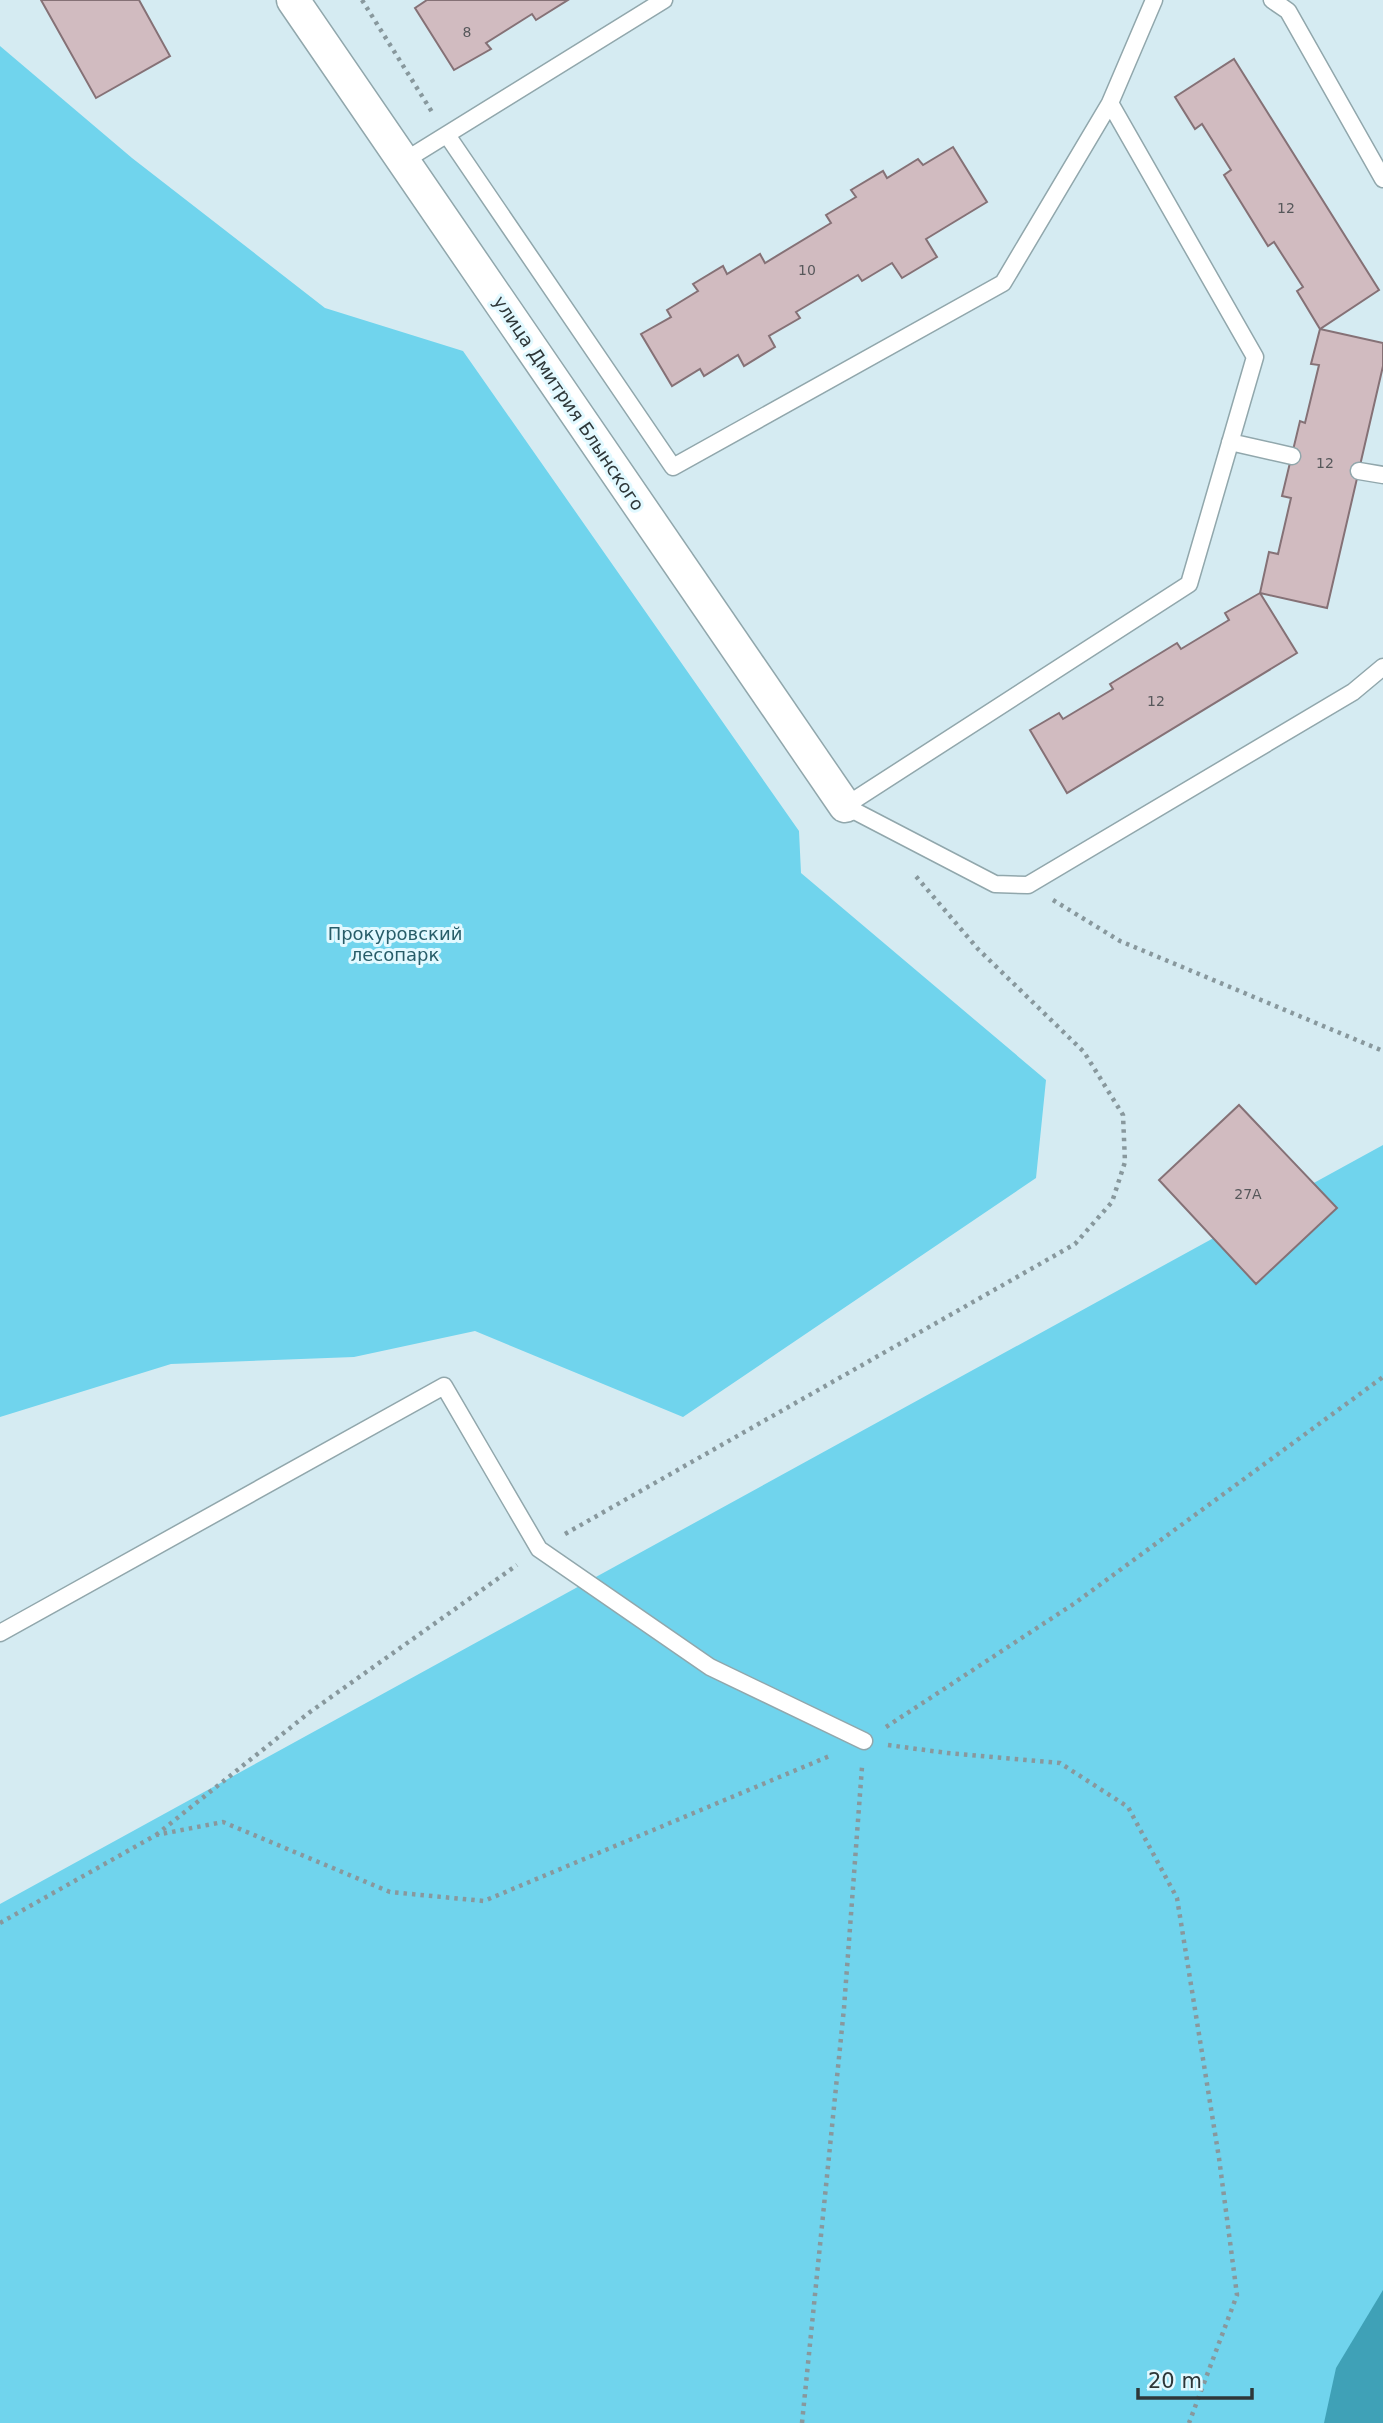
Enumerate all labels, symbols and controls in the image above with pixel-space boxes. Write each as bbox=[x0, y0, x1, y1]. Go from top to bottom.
house number: 8 bbox=[463, 24, 471, 40]
house number: 12 bbox=[1277, 200, 1295, 216]
house number: 10 bbox=[798, 262, 816, 278]
street label: улица Дмитрия Блынского bbox=[489, 292, 649, 514]
house number: 12 bbox=[1316, 455, 1334, 471]
house number: 12 bbox=[1147, 693, 1165, 709]
park label: Прокуровский лесопарк bbox=[328, 923, 462, 965]
house number: 27А bbox=[1234, 1186, 1262, 1202]
scale bar bbox=[1138, 2356, 1252, 2400]
text: 20 m bbox=[1148, 2369, 1202, 2393]

